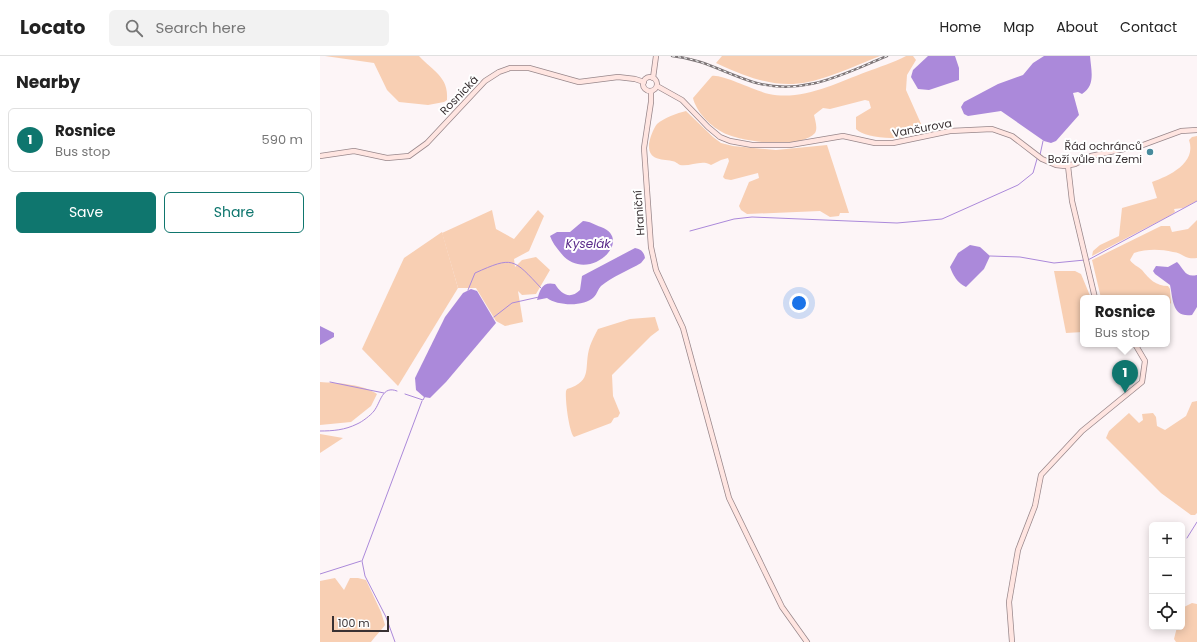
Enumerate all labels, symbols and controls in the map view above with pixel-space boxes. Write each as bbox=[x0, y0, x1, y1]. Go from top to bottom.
search box bbox=[109, 10, 389, 46]
text: Locato bbox=[20, 14, 85, 41]
icon: search bbox=[123, 17, 145, 39]
text: Search here bbox=[155, 17, 246, 38]
text: Home bbox=[939, 17, 981, 37]
text: Map bbox=[1003, 17, 1034, 37]
text: About bbox=[1056, 17, 1098, 37]
text: Contact bbox=[1120, 17, 1177, 37]
text: Nearby bbox=[16, 70, 80, 94]
street label: Rosnická bbox=[436, 72, 482, 118]
street label: Vančurova bbox=[891, 115, 953, 141]
text: Rosnice bbox=[55, 120, 116, 141]
text: 1 bbox=[28, 130, 32, 149]
text: 590 m bbox=[262, 130, 303, 149]
place label: Řád ochránců Boží vůle na Zemi bbox=[1048, 138, 1142, 167]
text: Bus stop bbox=[55, 142, 110, 161]
marker: Řád ochránců Boží vůle na Zemi bbox=[1145, 147, 1155, 157]
street label: Hraniční bbox=[629, 190, 649, 236]
button: Save bbox=[16, 192, 156, 233]
button: Share bbox=[164, 192, 304, 233]
water label: Kyselák bbox=[566, 235, 611, 252]
your location bbox=[789, 293, 809, 313]
popup bbox=[1080, 295, 1170, 347]
text: Rosnice bbox=[1095, 301, 1155, 322]
text: Bus stop bbox=[1095, 323, 1150, 342]
pin: 1 bbox=[1112, 360, 1138, 393]
map controls bbox=[1149, 522, 1185, 630]
button: + bbox=[1149, 522, 1185, 558]
button: − bbox=[1149, 558, 1185, 594]
button: locate bbox=[1149, 594, 1185, 630]
scale bar bbox=[332, 614, 389, 633]
text: 100 m bbox=[338, 615, 370, 631]

